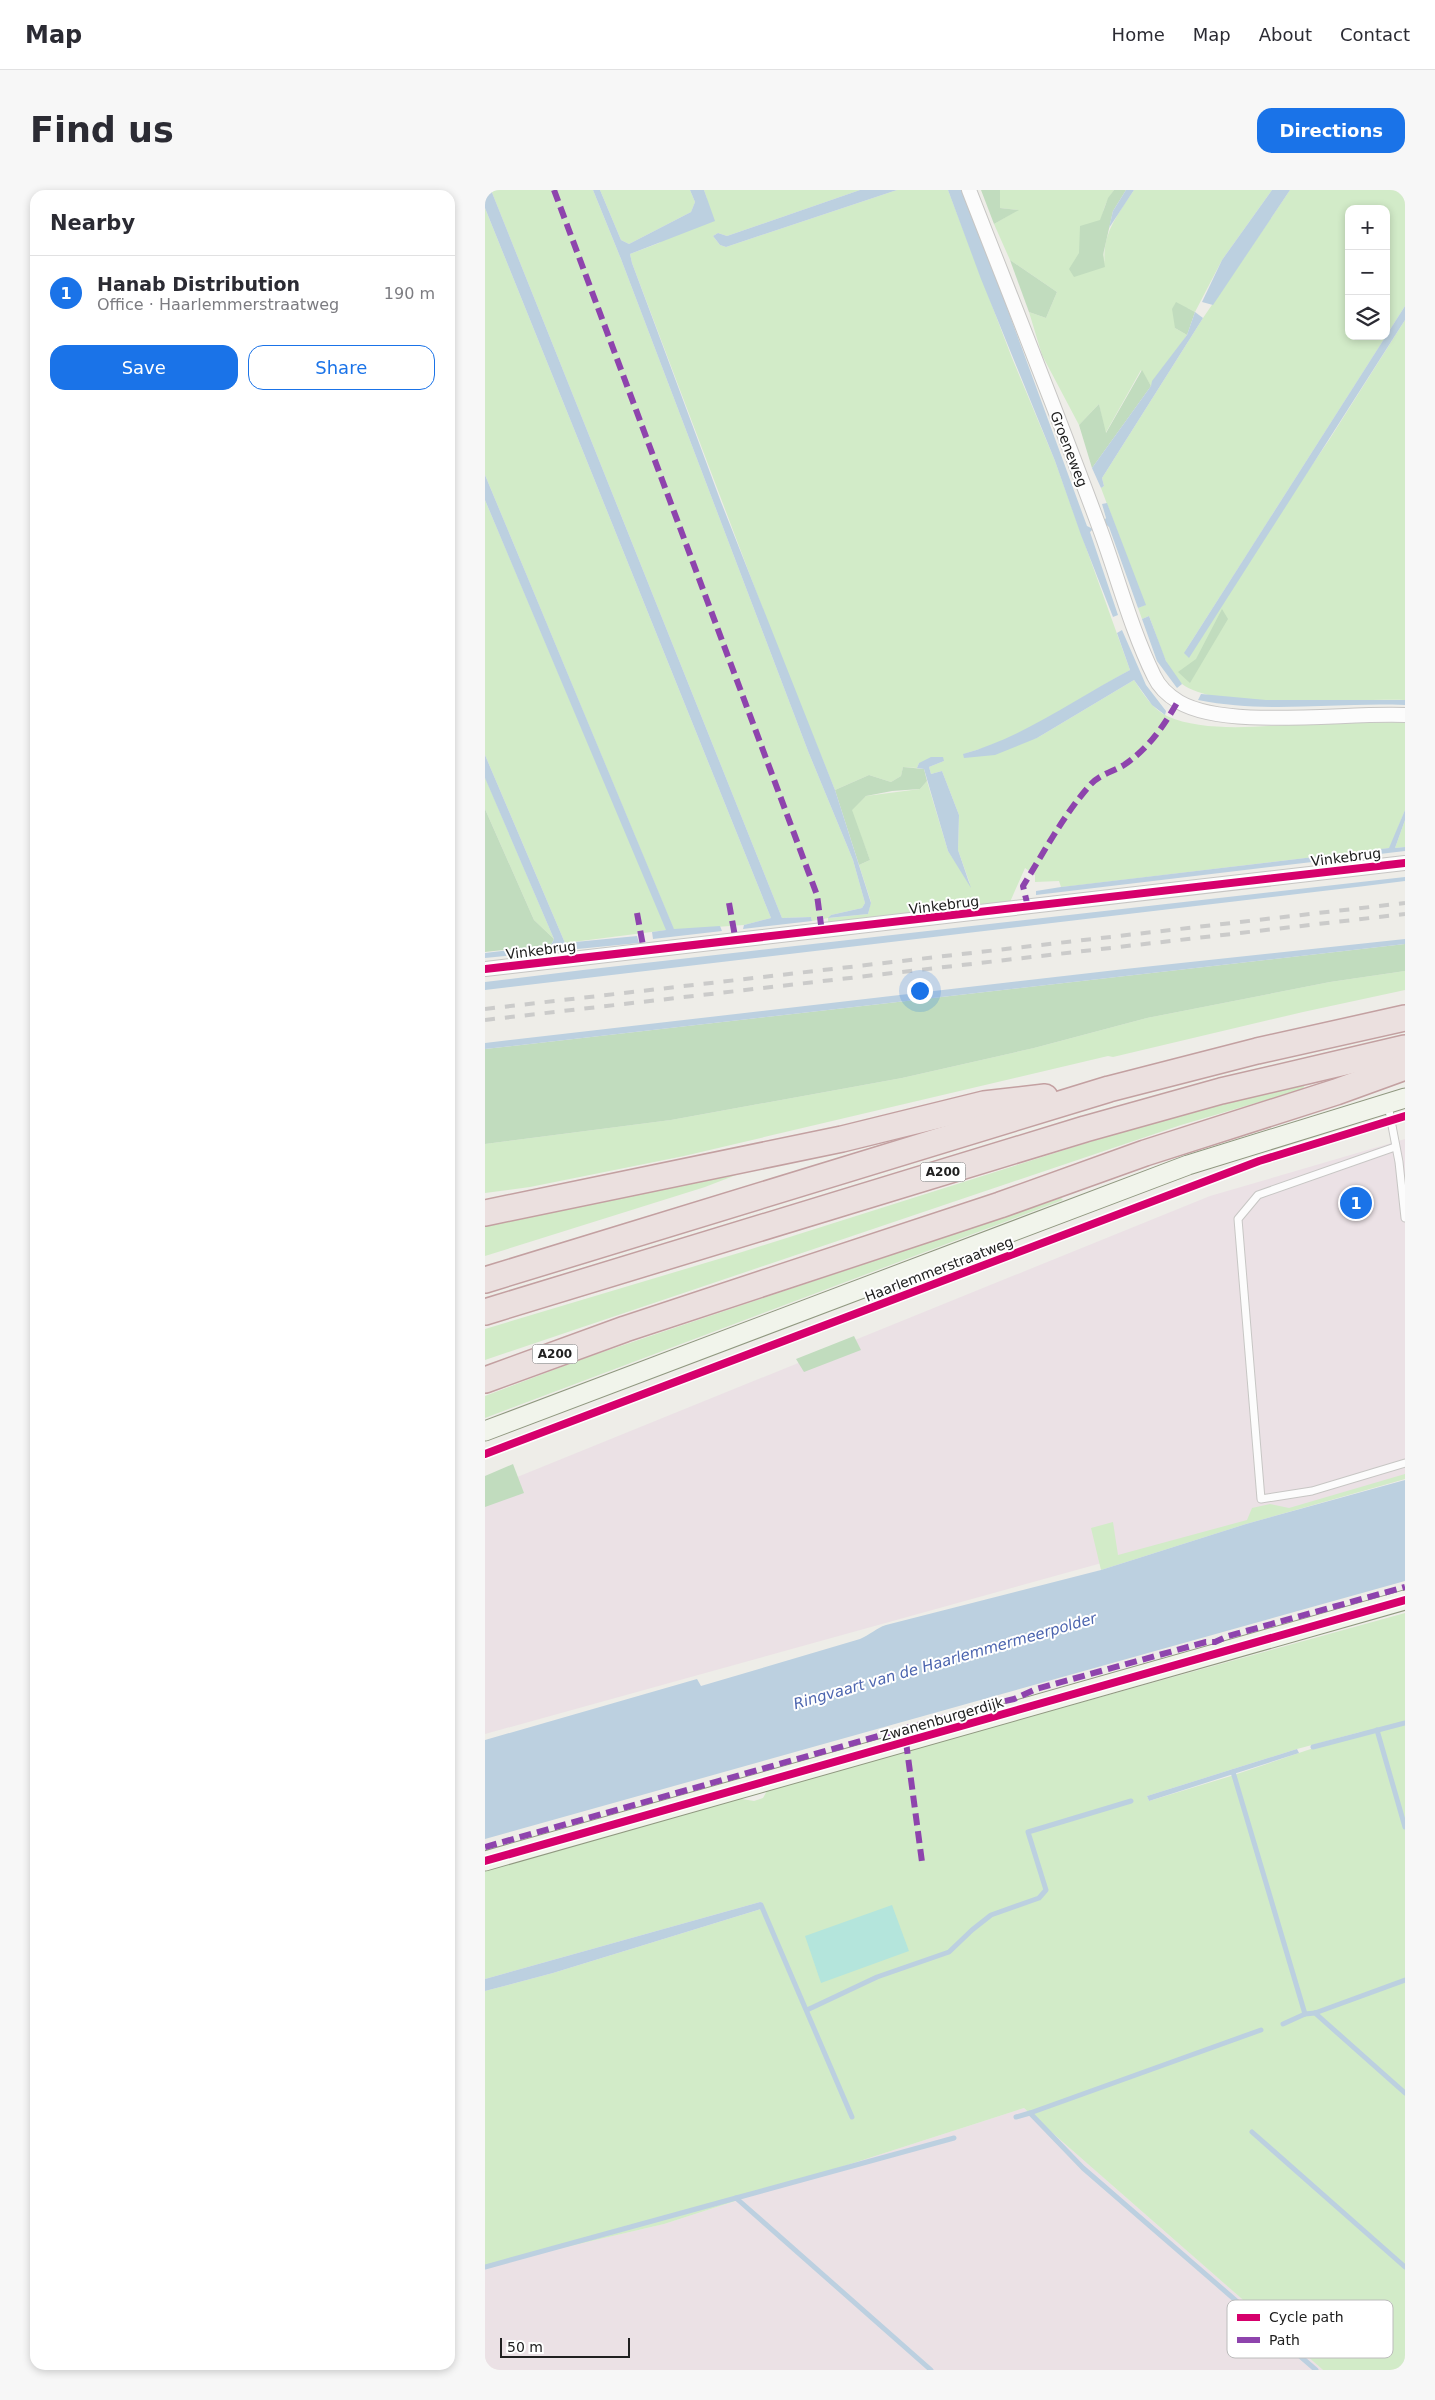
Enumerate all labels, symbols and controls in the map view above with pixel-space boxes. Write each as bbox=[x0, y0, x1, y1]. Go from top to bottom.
text: Map bbox=[25, 21, 82, 49]
text: Home bbox=[1112, 24, 1165, 45]
text: Map bbox=[1193, 24, 1231, 45]
text: About bbox=[1259, 24, 1312, 45]
text: Contact bbox=[1340, 24, 1410, 45]
button: Directions bbox=[1257, 108, 1405, 153]
text: Find us bbox=[30, 110, 174, 150]
map controls bbox=[1345, 205, 1390, 340]
button: + bbox=[1345, 205, 1390, 250]
text: Nearby bbox=[50, 211, 135, 235]
button: − bbox=[1345, 250, 1390, 295]
text: Hanab Distribution bbox=[97, 273, 300, 295]
text: 1 bbox=[60, 284, 72, 303]
text: 190 m bbox=[384, 284, 435, 303]
text: Office · Haarlemmerstraatweg bbox=[97, 295, 339, 314]
button: layers bbox=[1345, 295, 1390, 340]
button: Save bbox=[50, 345, 238, 390]
button: Share bbox=[248, 345, 435, 390]
street label: Groeneweg bbox=[1047, 409, 1091, 489]
street label: Vinkebrug bbox=[1310, 845, 1382, 869]
street label: Vinkebrug bbox=[908, 893, 980, 917]
street label: Vinkebrug bbox=[505, 938, 577, 962]
your location bbox=[907, 978, 933, 1004]
road number: A200 bbox=[921, 1162, 965, 1182]
pin: 1 bbox=[1340, 1184, 1372, 1222]
street label: Haarlemmerstraatweg bbox=[863, 1233, 1015, 1305]
road number: A200 bbox=[533, 1344, 577, 1364]
water label: Ringvaart van de Haarlemmermeerpolder bbox=[791, 1609, 1099, 1713]
street label: Zwanenburgerdijk bbox=[879, 1694, 1006, 1744]
legend bbox=[1227, 2300, 1393, 2358]
text: Cycle path bbox=[1269, 2309, 1344, 2325]
text: Path bbox=[1269, 2332, 1300, 2348]
scale bar bbox=[500, 2335, 630, 2358]
text: 50 m bbox=[507, 2339, 543, 2355]

